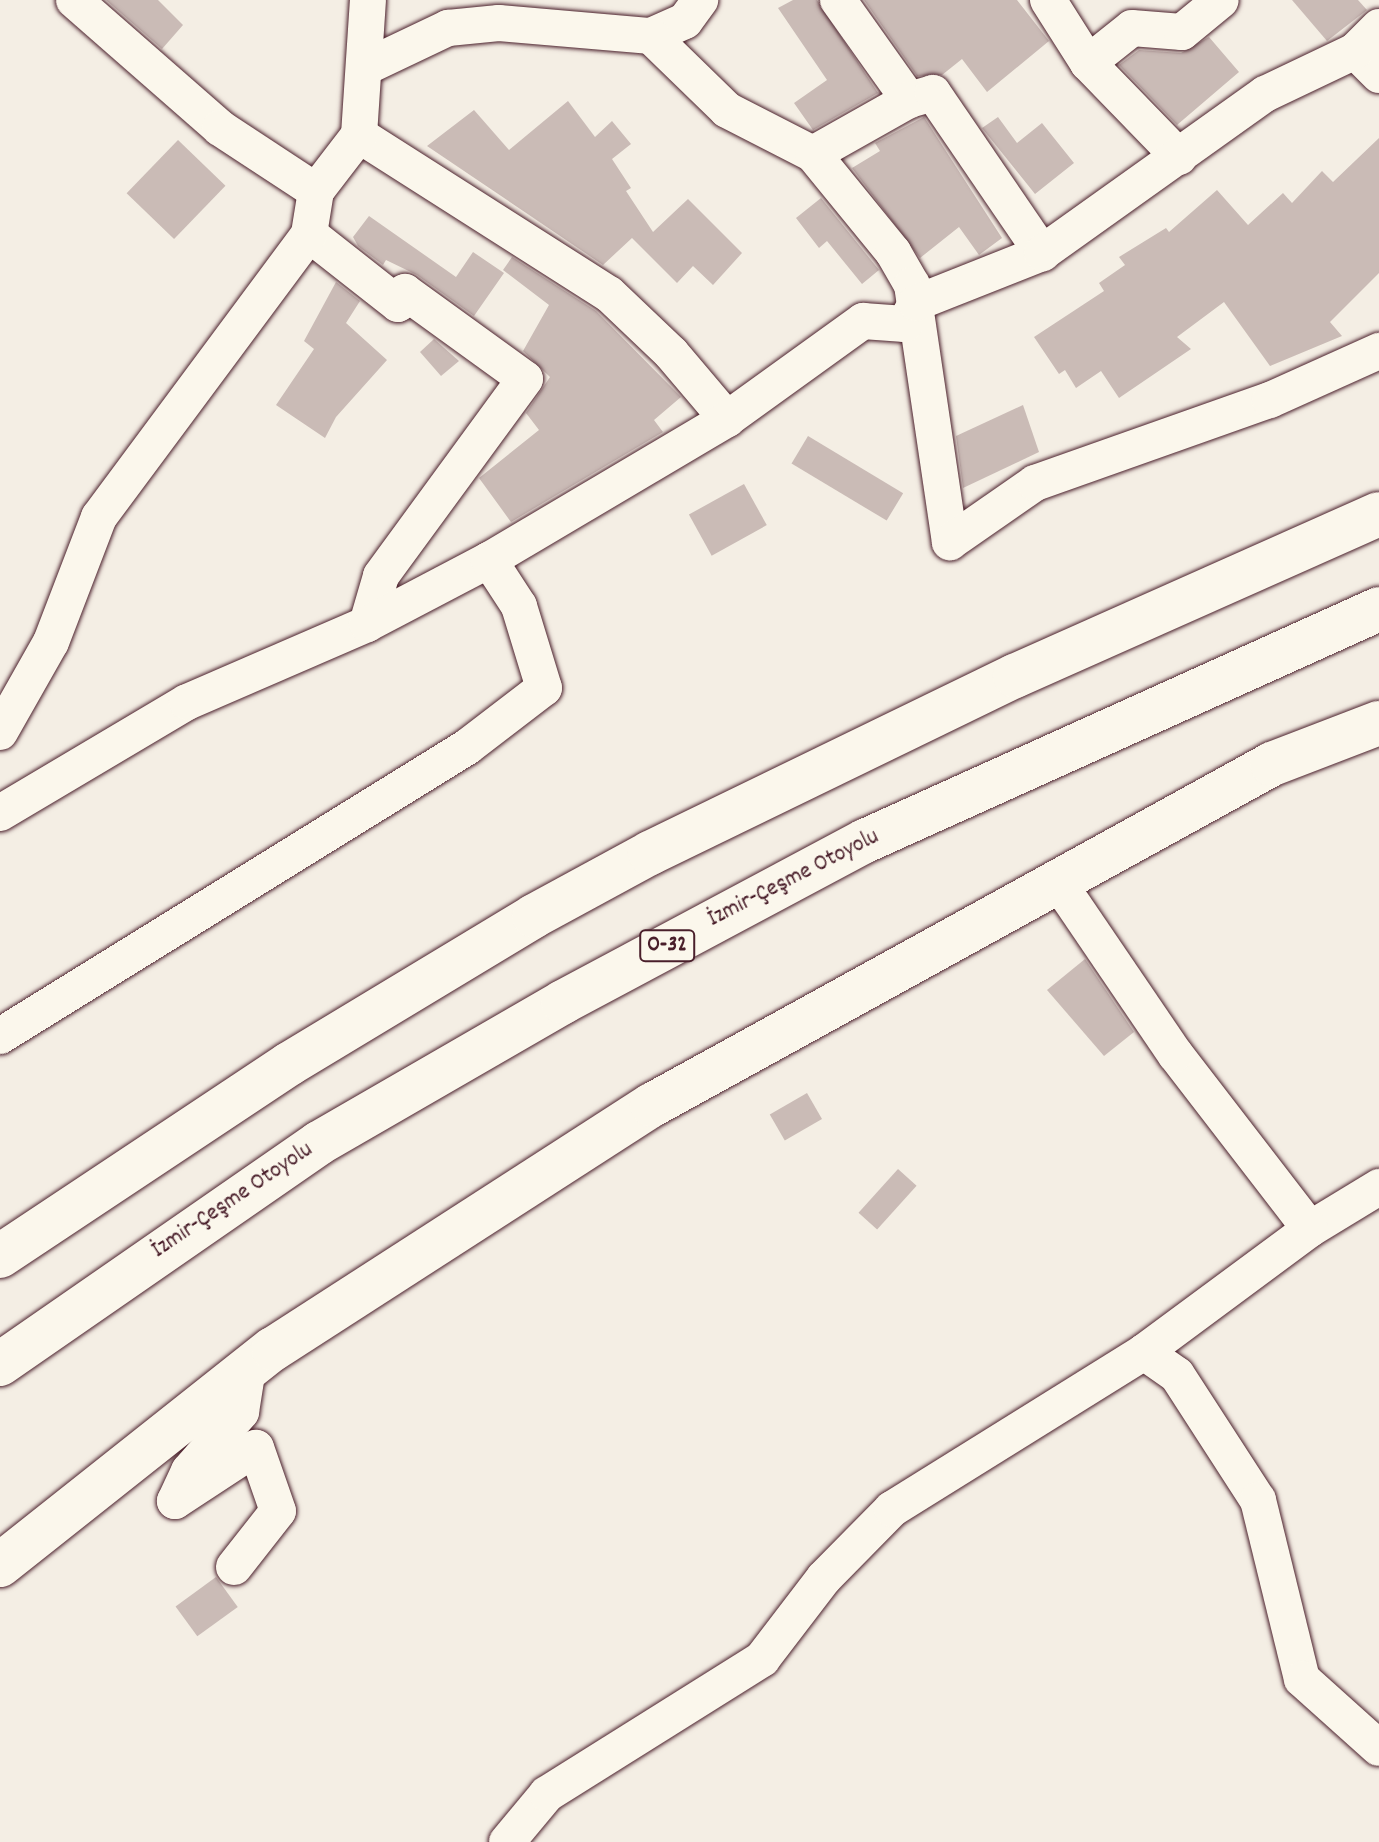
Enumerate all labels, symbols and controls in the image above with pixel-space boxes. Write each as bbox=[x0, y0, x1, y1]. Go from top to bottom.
street label: İzmir-Çeşme Otoyolu bbox=[704, 823, 884, 935]
road number: O-32 bbox=[639, 928, 695, 964]
street label: İzmir-Çeşme Otoyolu bbox=[147, 1136, 319, 1266]

